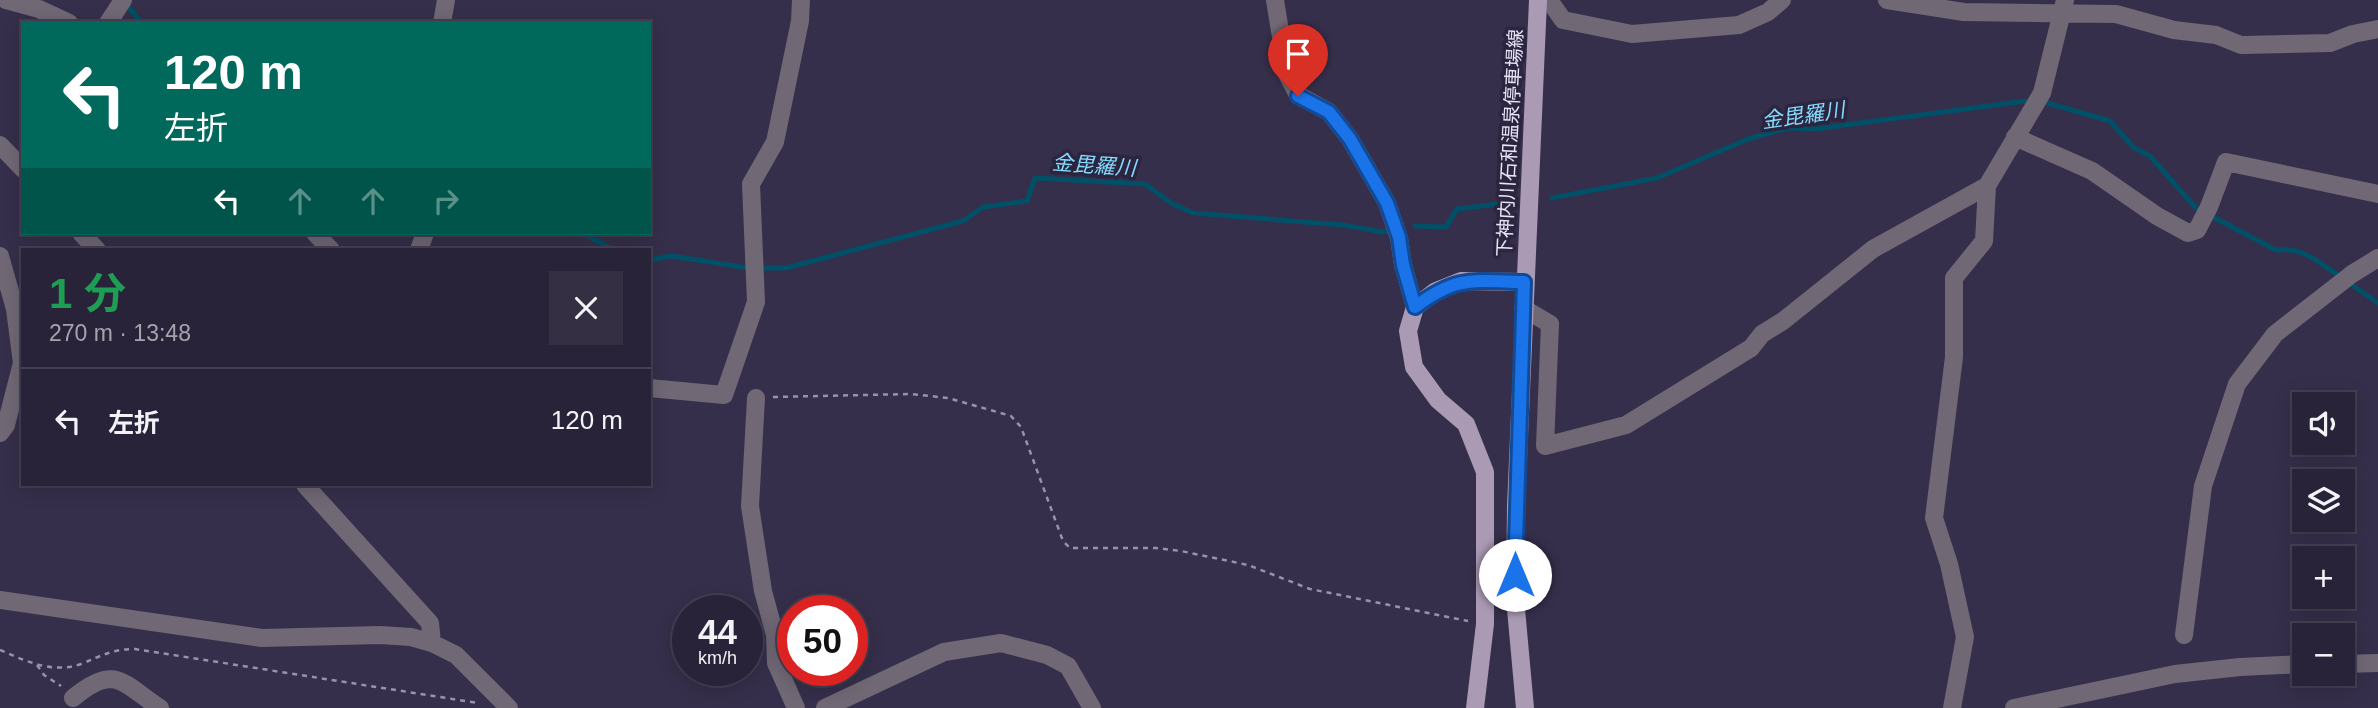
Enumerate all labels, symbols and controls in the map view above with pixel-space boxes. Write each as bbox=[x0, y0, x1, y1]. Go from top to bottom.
pin bbox=[1268, 24, 1328, 96]
street label: 下神内川石和温泉停車場線 bbox=[1494, 29, 1526, 257]
icon: arrive bbox=[1279, 35, 1317, 73]
text: 120 m bbox=[164, 45, 303, 99]
icon: left bbox=[49, 49, 140, 140]
water label: 金毘羅川 bbox=[1760, 97, 1848, 132]
text: 左折 bbox=[164, 110, 228, 146]
water label: 金毘羅川 bbox=[1051, 151, 1139, 180]
icon: left bbox=[208, 182, 246, 220]
icon: ahead bbox=[281, 182, 319, 220]
icon: ahead bbox=[354, 182, 392, 220]
icon: right bbox=[427, 182, 465, 220]
text: 1 分 bbox=[49, 270, 126, 317]
button: close bbox=[549, 271, 623, 345]
text: 270 m · 13:48 bbox=[49, 320, 191, 346]
map controls bbox=[2292, 392, 2355, 686]
button: sound bbox=[2292, 392, 2355, 455]
icon: left bbox=[49, 402, 87, 440]
text: 120 m bbox=[551, 405, 623, 435]
text: 左折 bbox=[108, 408, 160, 438]
button: layers bbox=[2292, 469, 2355, 532]
position arrow bbox=[1478, 538, 1552, 612]
button: + bbox=[2292, 546, 2355, 609]
speed limit sign: 50 bbox=[777, 595, 868, 686]
text: 44 bbox=[698, 612, 737, 651]
button: − bbox=[2292, 623, 2355, 686]
text: km/h bbox=[698, 648, 737, 668]

